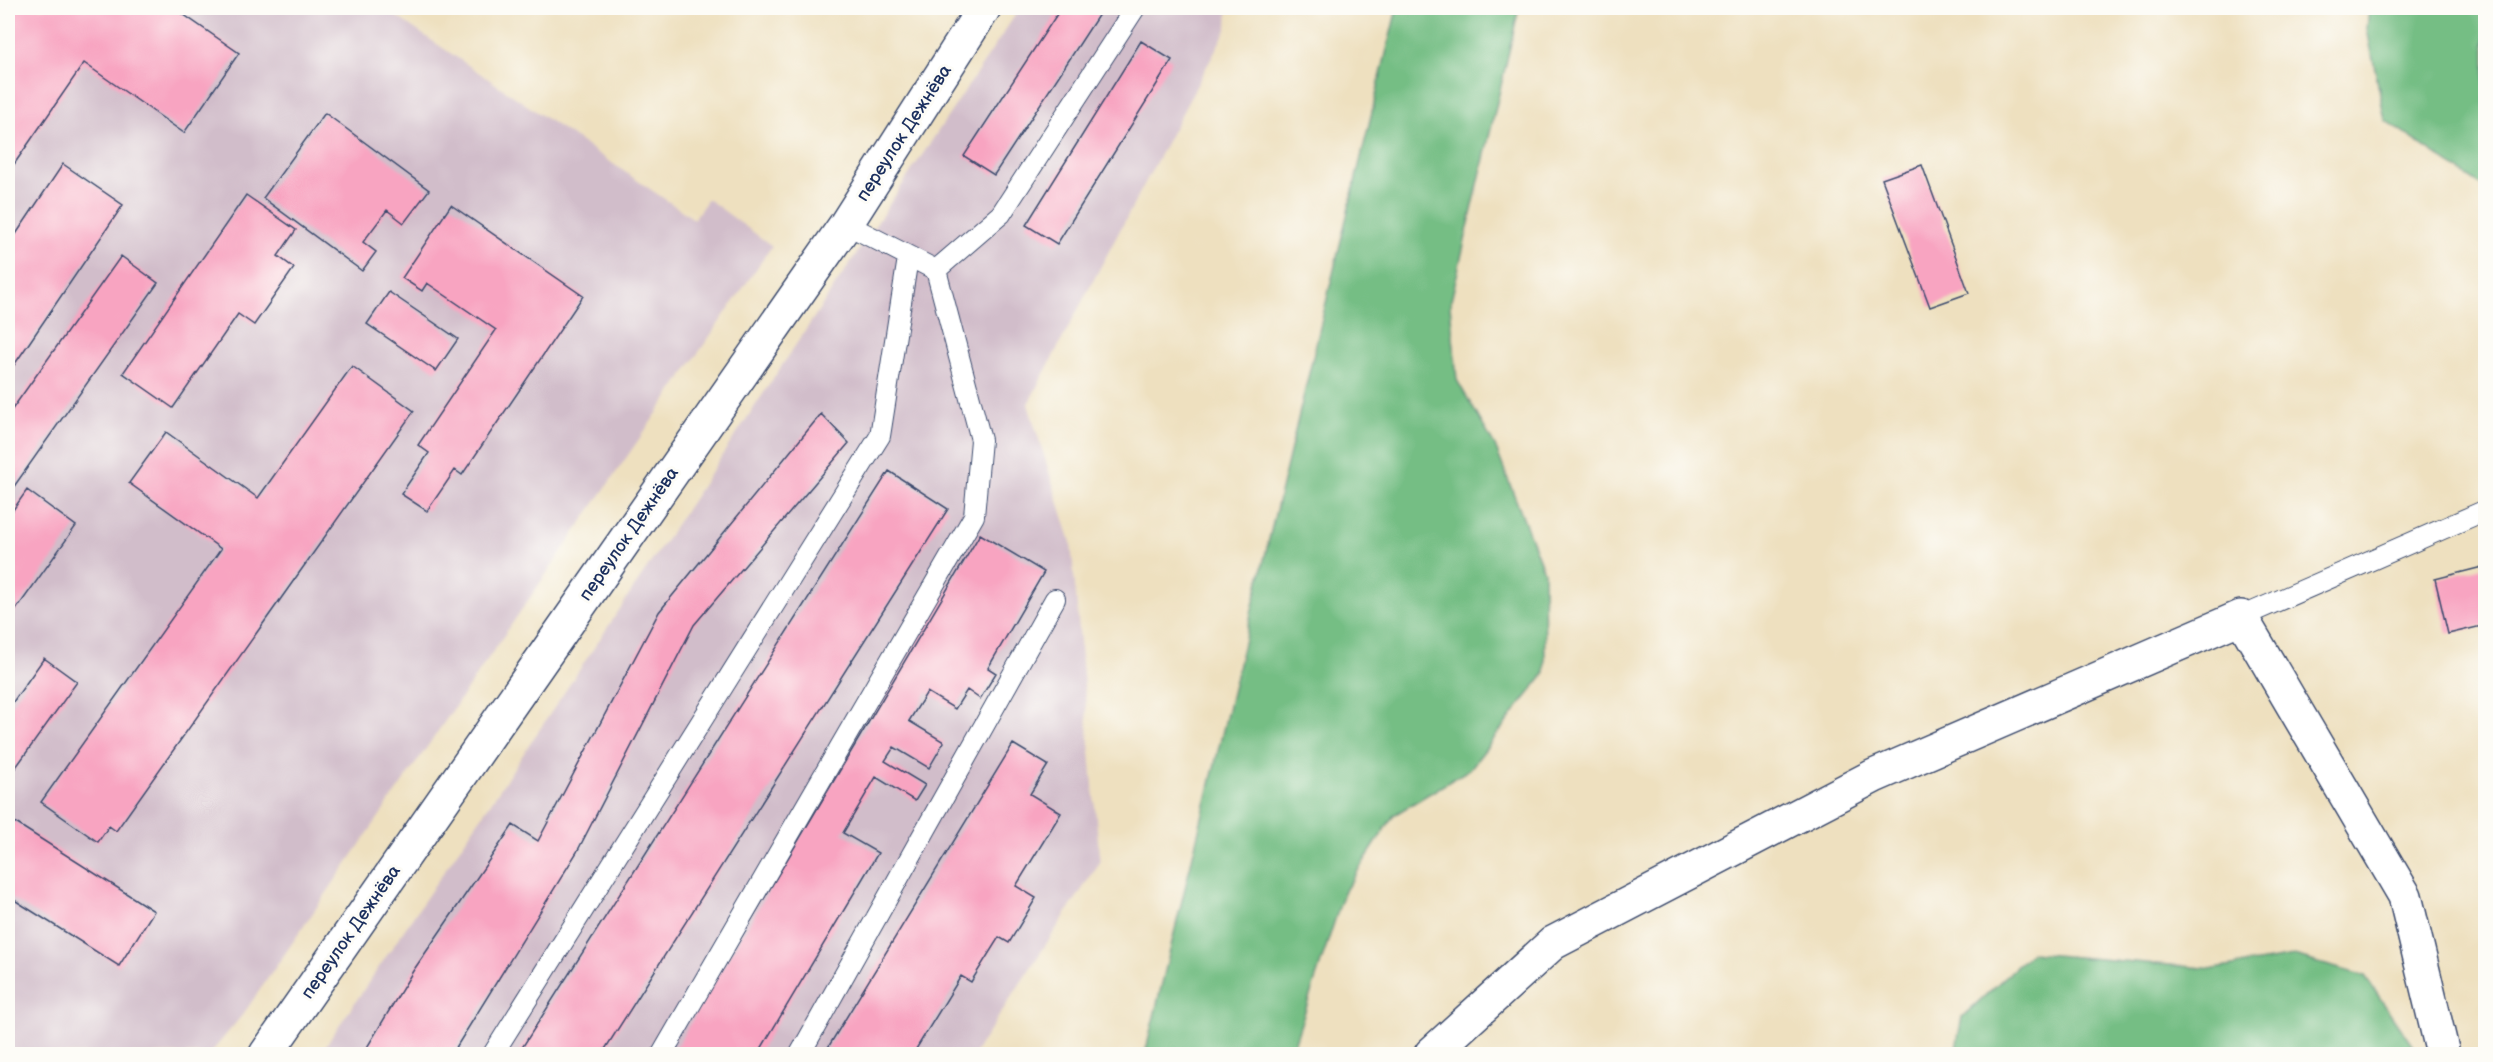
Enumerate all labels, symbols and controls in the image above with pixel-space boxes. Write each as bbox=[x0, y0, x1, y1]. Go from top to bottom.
street label: переулок Дежнёва bbox=[852, 61, 956, 205]
street label: переулок Дежнёва bbox=[575, 463, 683, 605]
street label: переулок Дежнёва bbox=[297, 861, 405, 1003]

